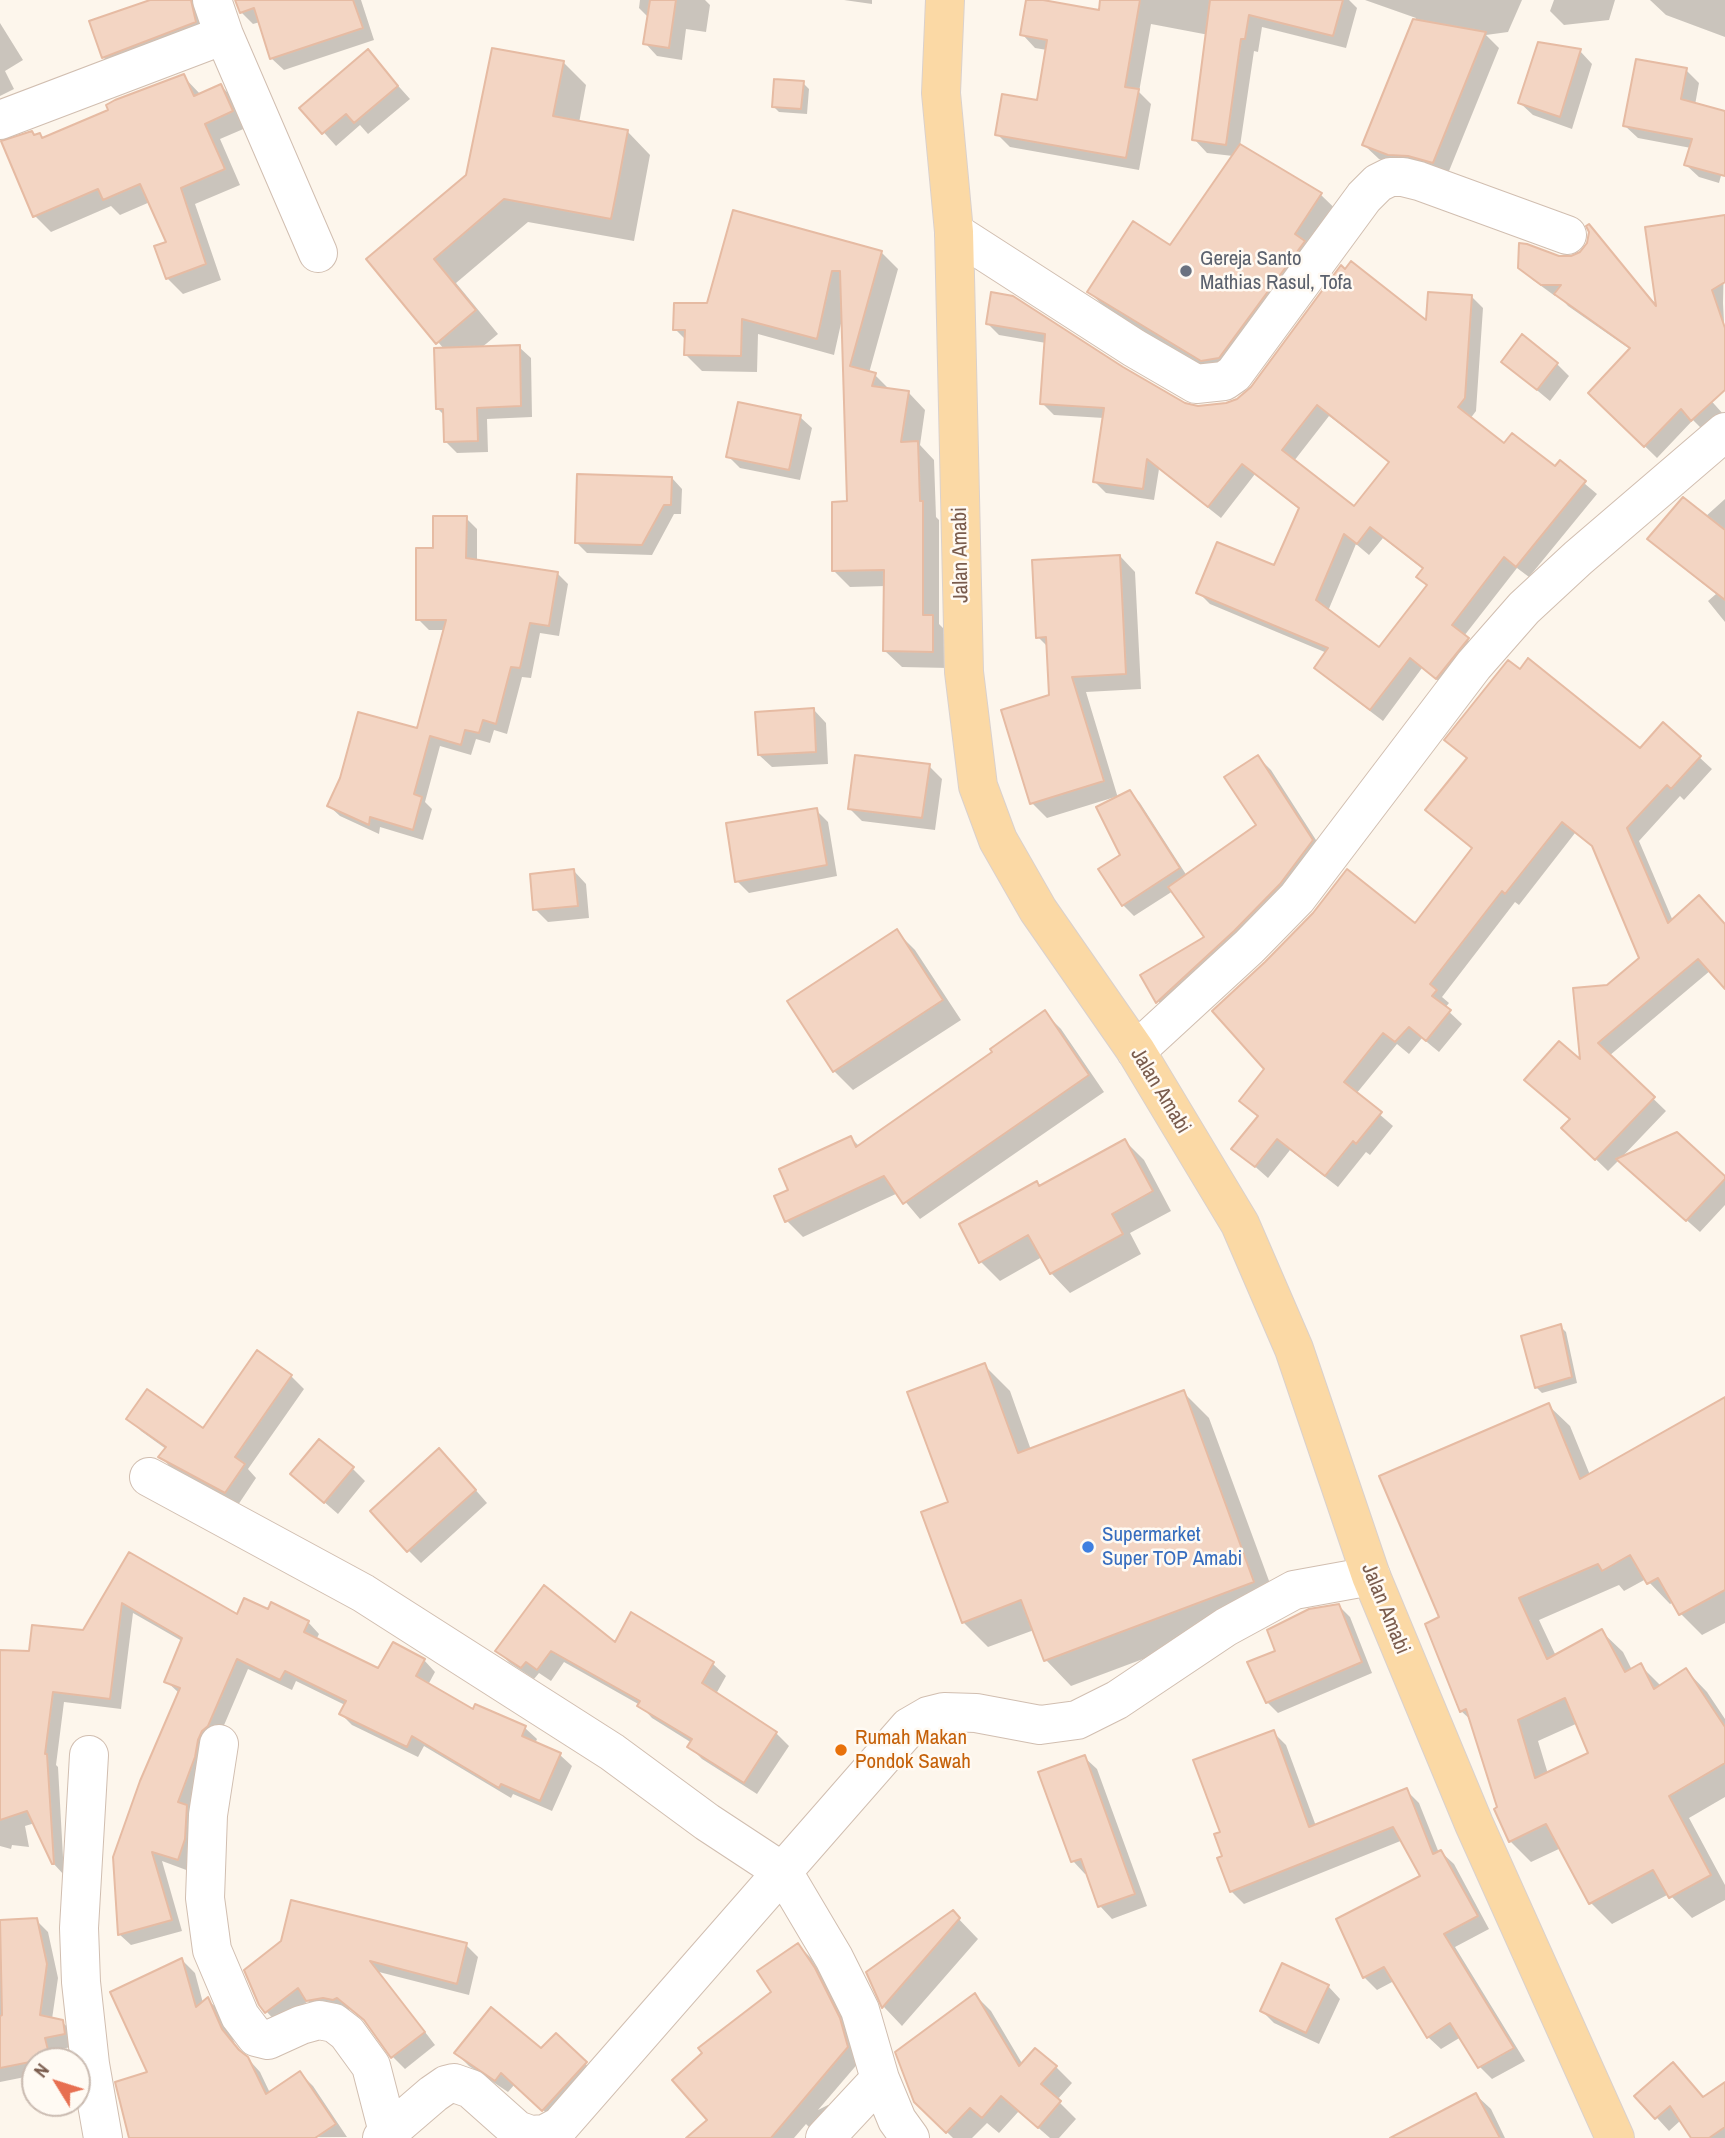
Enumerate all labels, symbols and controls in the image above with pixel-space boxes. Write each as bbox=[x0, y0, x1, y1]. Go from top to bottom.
place label: Gereja Santo Mathias Rasul, Tofa bbox=[1200, 246, 1352, 296]
marker: Gereja Santo Mathias Rasul, Tofa bbox=[1178, 263, 1194, 279]
street label: Jalan Amabi bbox=[948, 507, 974, 603]
street label: Jalan Amabi bbox=[1125, 1043, 1195, 1139]
place label: Supermarket Super TOP Amabi bbox=[1102, 1522, 1242, 1572]
marker: Supermarket Super TOP Amabi bbox=[1080, 1539, 1096, 1555]
street label: Jalan Amabi bbox=[1355, 1560, 1415, 1658]
place label: Rumah Makan Pondok Sawah bbox=[855, 1725, 971, 1775]
marker: Rumah Makan Pondok Sawah bbox=[833, 1742, 849, 1758]
north arrow bbox=[21, 2047, 91, 2117]
text: N bbox=[27, 2058, 55, 2083]

